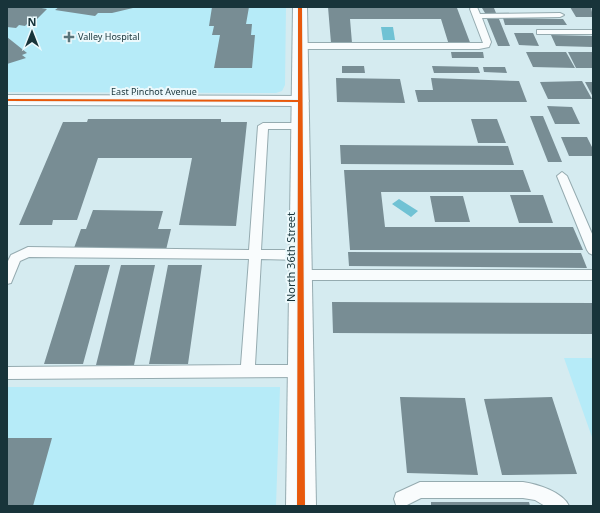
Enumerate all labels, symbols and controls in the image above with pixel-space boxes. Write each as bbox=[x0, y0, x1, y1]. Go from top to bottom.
north arrow bbox=[12, 12, 52, 52]
text: N bbox=[28, 14, 36, 29]
place label: Valley Hospital bbox=[78, 30, 140, 43]
marker: Valley Hospital bbox=[63, 31, 75, 43]
street label: East Pinchot Avenue bbox=[111, 85, 197, 98]
street label: North 36th Street bbox=[283, 212, 298, 302]

